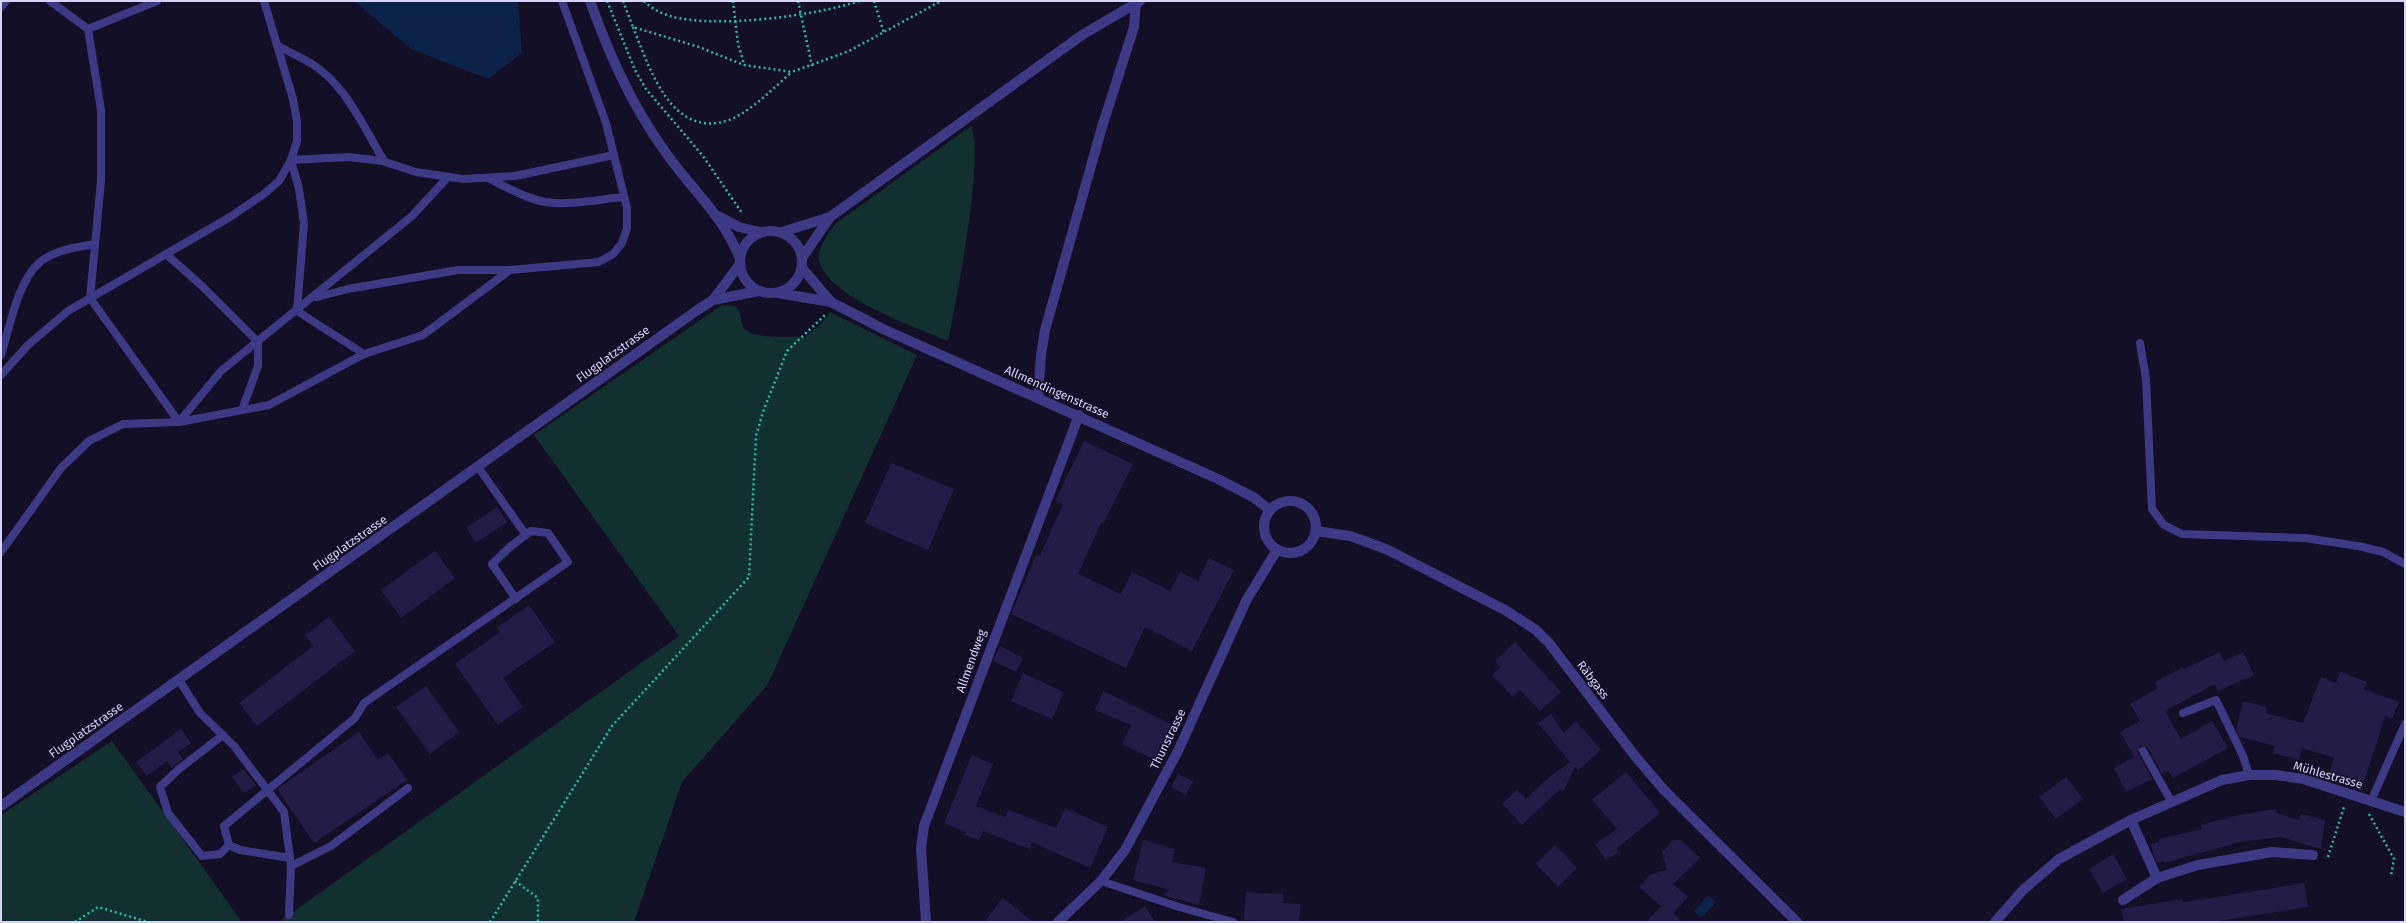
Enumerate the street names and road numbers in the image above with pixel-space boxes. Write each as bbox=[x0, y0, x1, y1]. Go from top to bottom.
street label: Flugplatzstrasse bbox=[574, 323, 652, 385]
street label: Allmendingenstrasse bbox=[1002, 363, 1112, 421]
street label: Flugplatzstrasse bbox=[310, 512, 390, 574]
street label: Allmendweg bbox=[953, 627, 989, 695]
street label: Räbgass bbox=[1574, 658, 1612, 702]
street label: Flugplatzstrasse bbox=[46, 699, 126, 761]
street label: Thunstrasse bbox=[1147, 707, 1189, 771]
street label: Mühlestrasse bbox=[2292, 758, 2364, 792]

